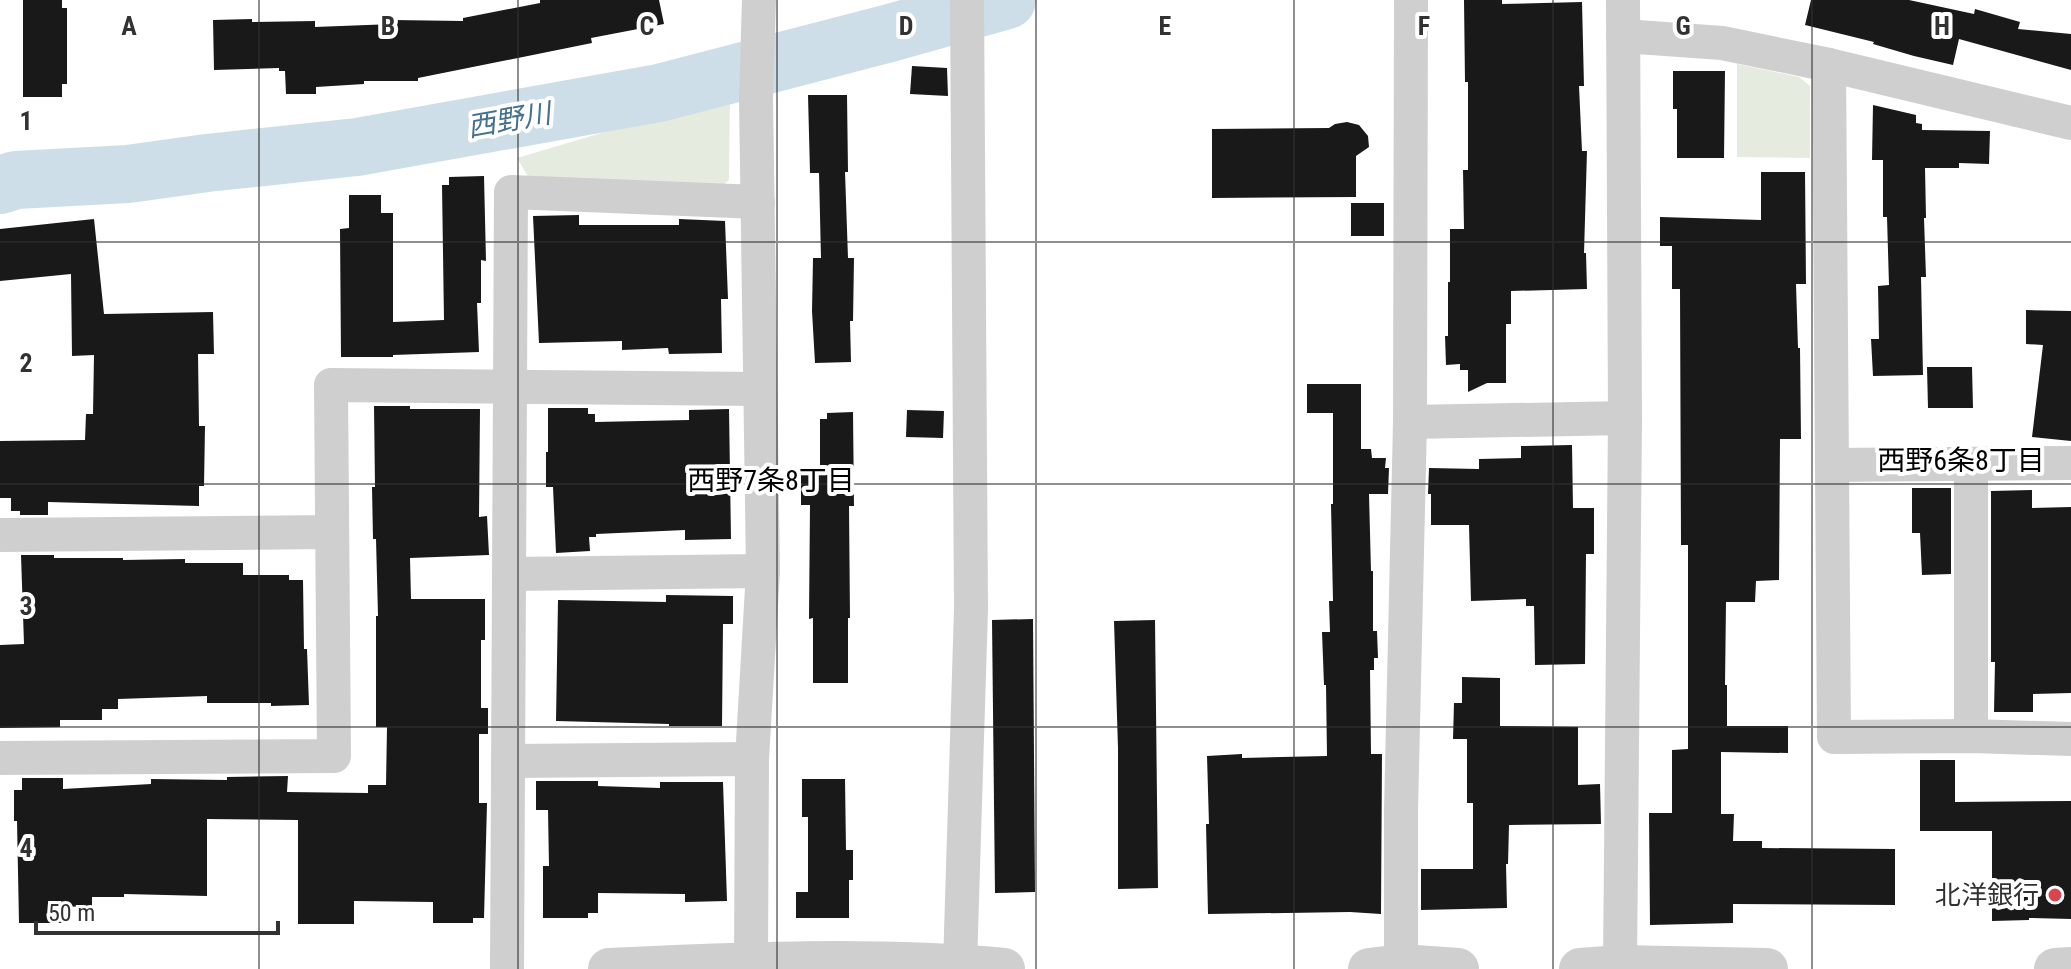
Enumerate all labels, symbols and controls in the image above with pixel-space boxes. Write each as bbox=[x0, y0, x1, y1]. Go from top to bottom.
text: A bbox=[121, 11, 137, 41]
text: B bbox=[381, 11, 395, 41]
text: C bbox=[640, 11, 655, 41]
text: D bbox=[899, 11, 913, 41]
text: E bbox=[1159, 11, 1172, 41]
text: F bbox=[1418, 11, 1430, 41]
text: G bbox=[1675, 11, 1691, 41]
text: H bbox=[1934, 11, 1950, 41]
water label: 西野川 bbox=[465, 96, 556, 144]
text: 1 bbox=[19, 106, 33, 136]
text: 2 bbox=[19, 348, 33, 378]
district label: 西野6条8丁目 bbox=[1877, 444, 2045, 477]
district label: 西野7条8丁目 bbox=[687, 464, 855, 497]
text: 3 bbox=[19, 591, 33, 621]
text: 4 bbox=[19, 833, 33, 863]
place label: 北洋銀行 bbox=[1935, 880, 2039, 910]
scale bar bbox=[36, 885, 278, 935]
marker: 北洋銀行 bbox=[2046, 886, 2064, 904]
text: 50 m bbox=[48, 899, 95, 927]

